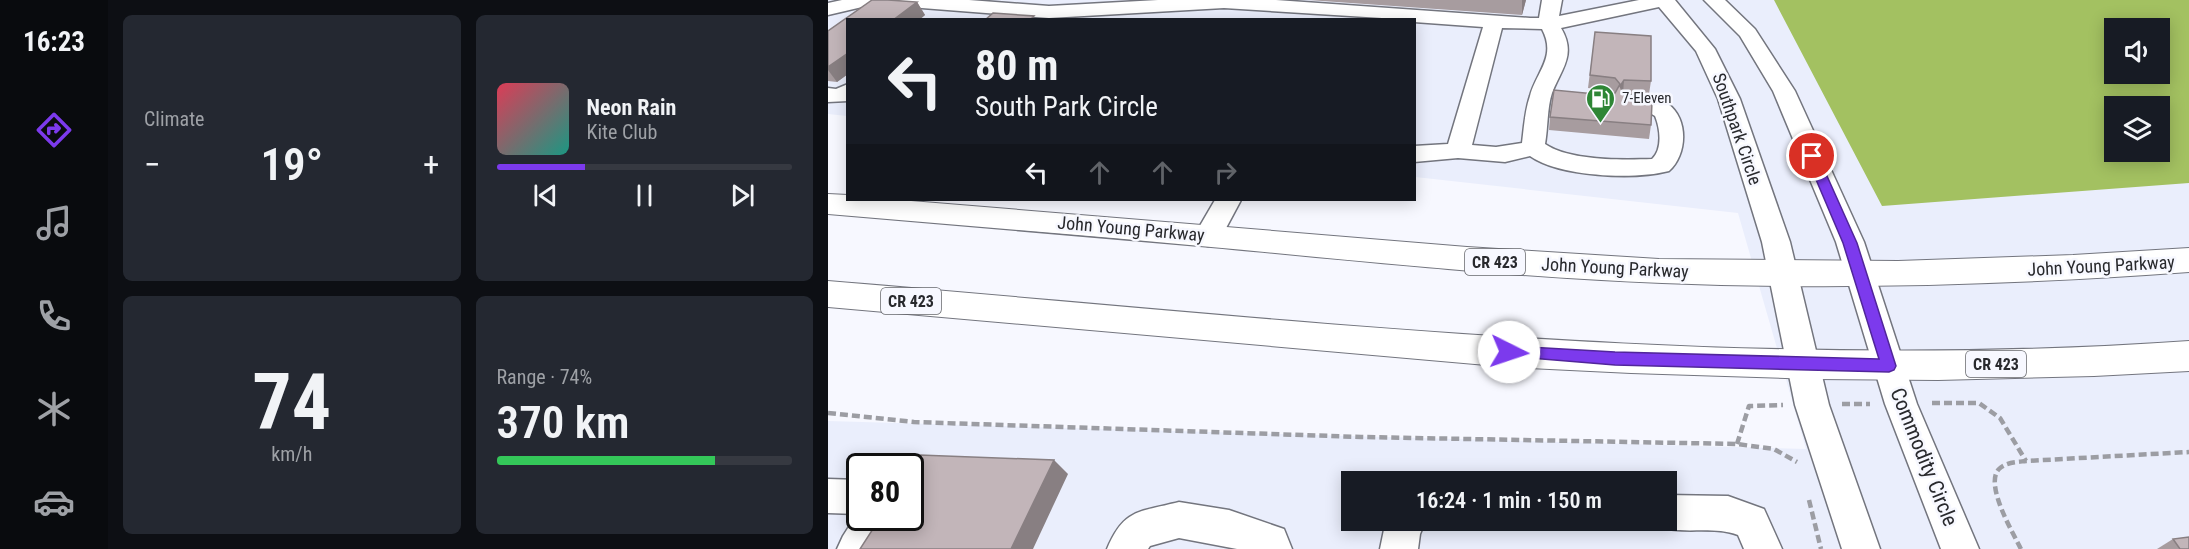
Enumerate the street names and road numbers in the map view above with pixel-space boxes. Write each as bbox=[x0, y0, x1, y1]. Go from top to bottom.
street label: Southpark Circle bbox=[1709, 70, 1766, 188]
street label: John Young Parkway bbox=[1057, 212, 1206, 245]
road number: CR 423 bbox=[1465, 249, 1525, 275]
street label: John Young Parkway bbox=[2027, 251, 2176, 280]
street label: John Young Parkway bbox=[1541, 253, 1690, 282]
road number: CR 423 bbox=[881, 288, 941, 314]
road number: CR 423 bbox=[1966, 351, 2026, 377]
street label: Commodity Circle bbox=[1885, 384, 1963, 530]

